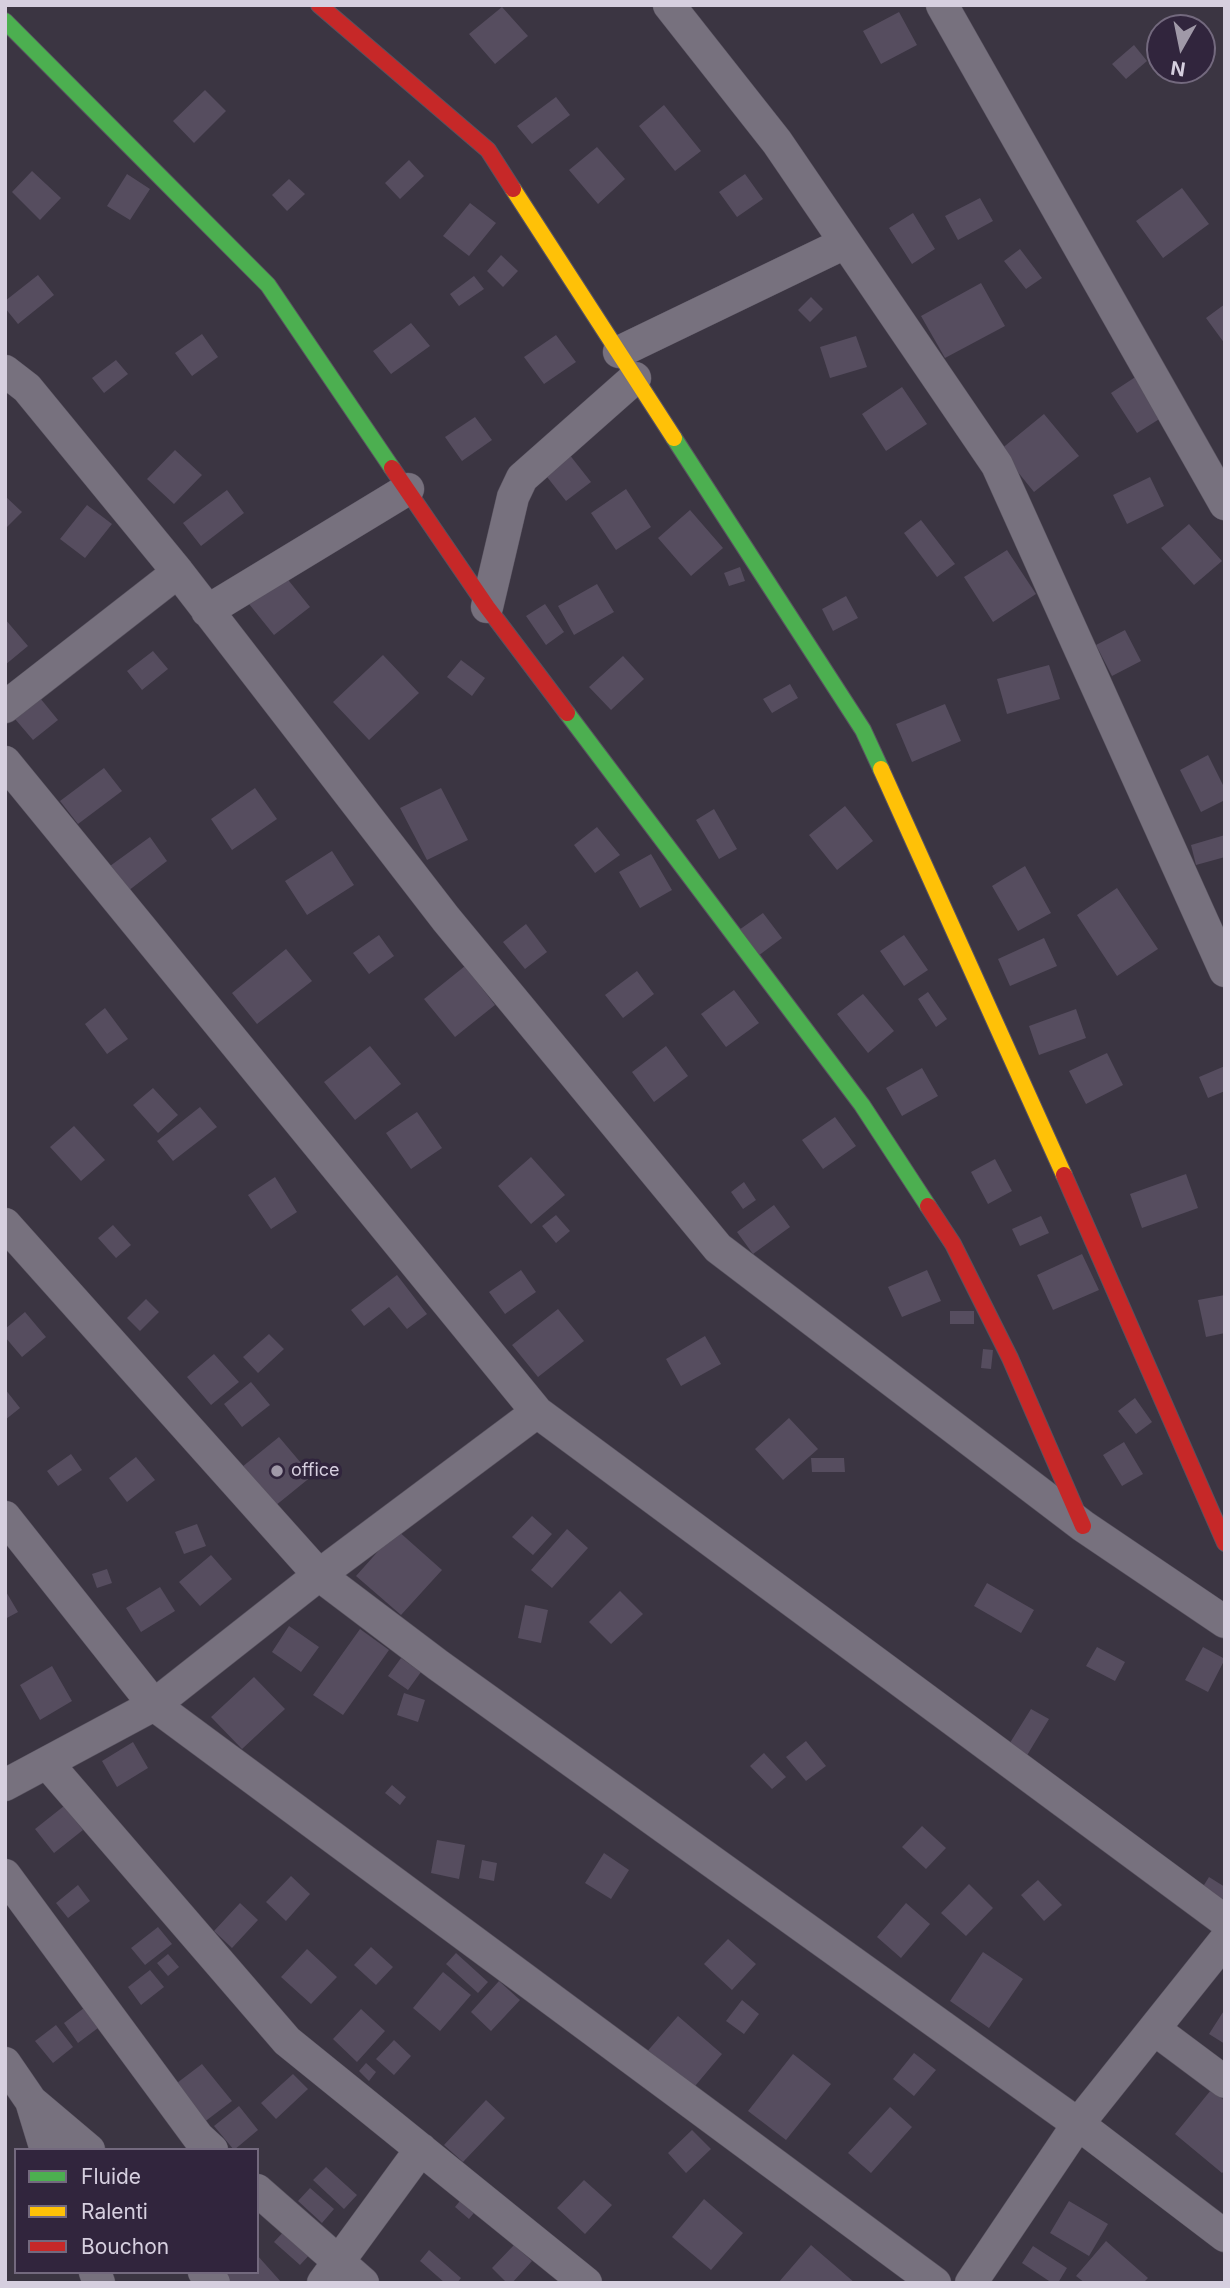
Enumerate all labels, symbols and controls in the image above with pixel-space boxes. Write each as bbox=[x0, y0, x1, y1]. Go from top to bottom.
north arrow bbox=[1146, 14, 1216, 84]
text: N bbox=[1169, 56, 1187, 81]
place label: office bbox=[291, 1460, 340, 1482]
marker: office bbox=[269, 1463, 285, 1479]
legend bbox=[14, 2148, 259, 2274]
text: Fluide bbox=[81, 2164, 141, 2189]
text: Ralenti bbox=[81, 2199, 148, 2224]
text: Bouchon bbox=[81, 2234, 169, 2259]

